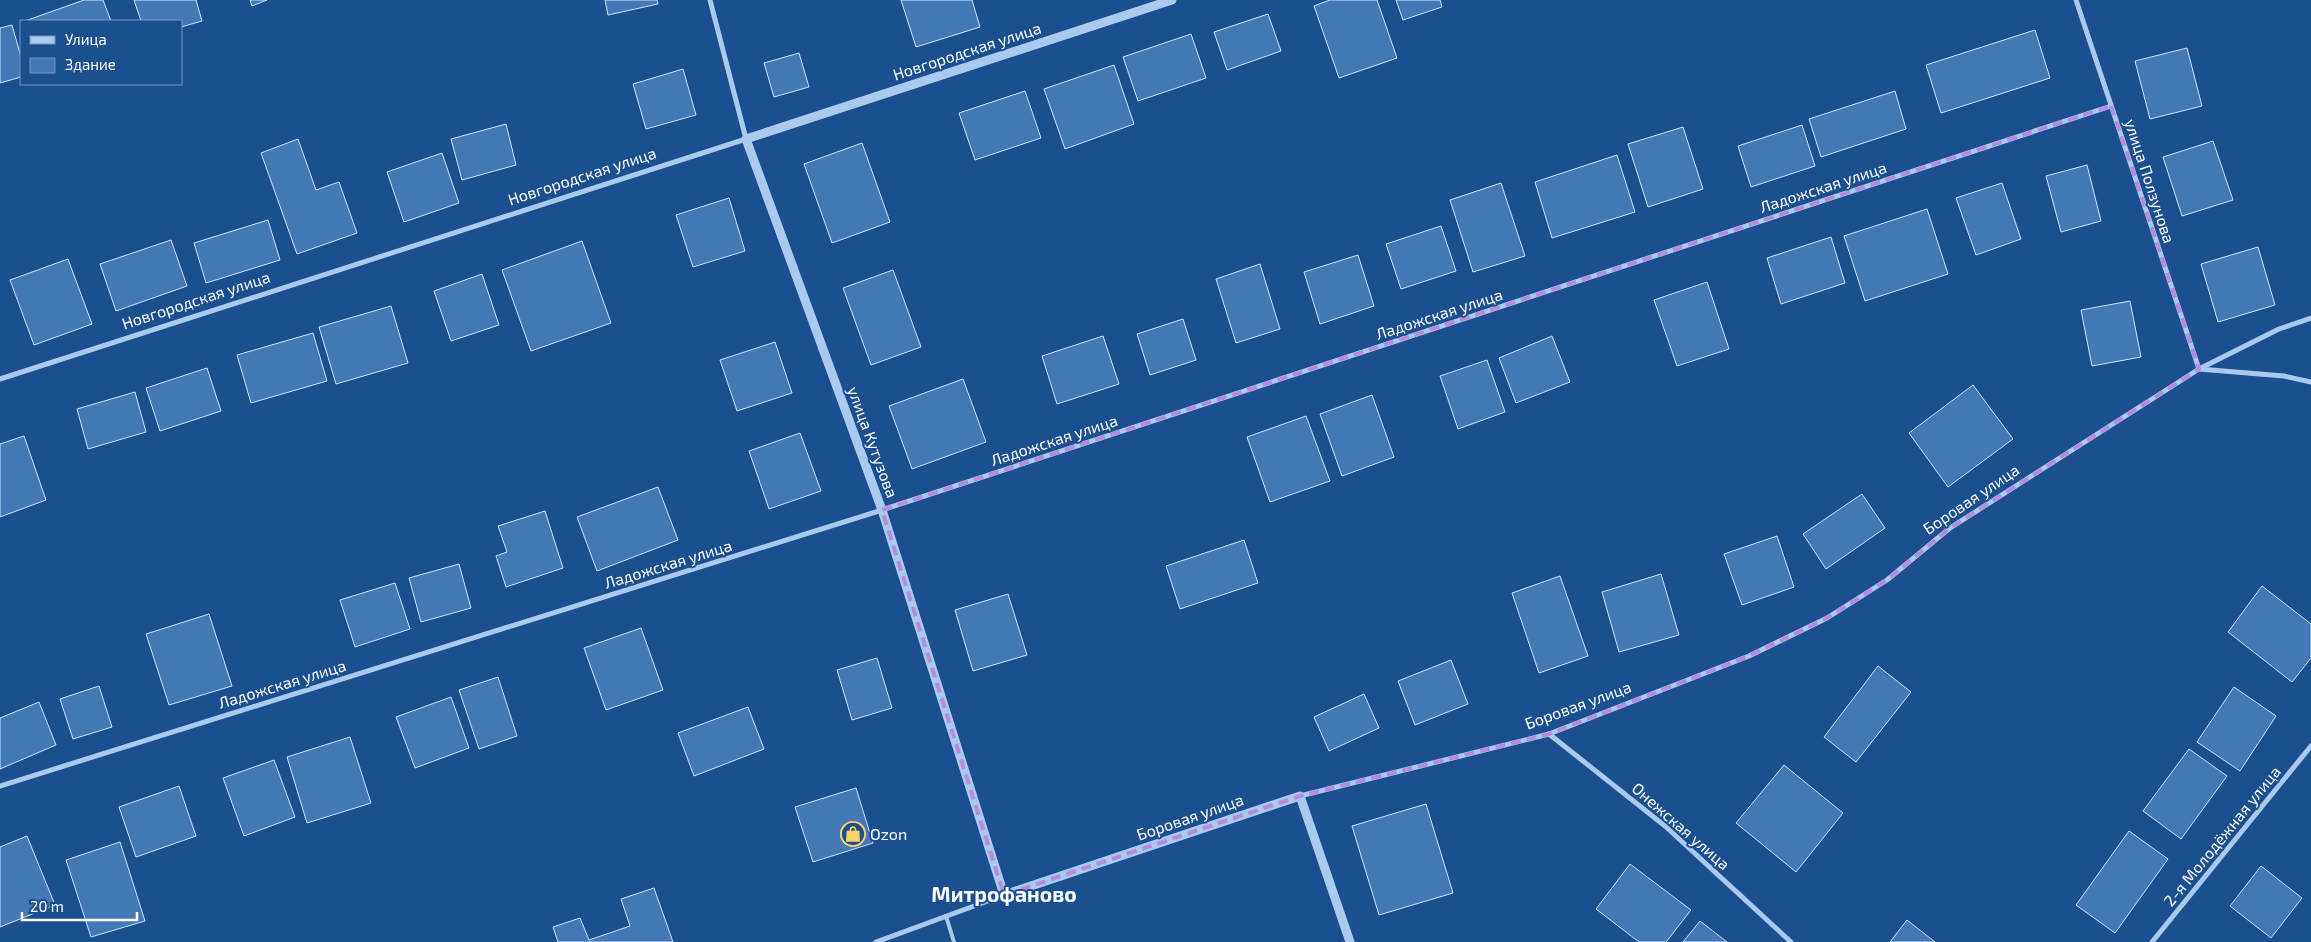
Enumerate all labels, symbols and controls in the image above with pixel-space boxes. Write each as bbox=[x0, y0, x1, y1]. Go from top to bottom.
street label: Новгородская улица bbox=[890, 18, 1044, 84]
legend bbox=[20, 20, 182, 85]
text: Улица bbox=[65, 30, 107, 48]
text: Здание bbox=[65, 55, 116, 73]
street label: улица Ползунова bbox=[2120, 116, 2180, 246]
street label: Новгородская улица bbox=[505, 143, 659, 209]
street label: Ладожская улица bbox=[1757, 157, 1889, 217]
street label: Новгородская улица bbox=[119, 267, 273, 333]
street label: Ладожская улица bbox=[1373, 284, 1505, 344]
street label: улица Кутузова bbox=[844, 383, 902, 501]
street label: Ладожская улица bbox=[988, 410, 1120, 470]
street label: Боровая улица bbox=[1919, 459, 2023, 539]
street label: Ладожская улица bbox=[602, 535, 734, 593]
street label: Ладожская улица bbox=[216, 655, 348, 713]
street label: Боровая улица bbox=[1522, 676, 1634, 734]
street label: 2-я Молодёжная улица bbox=[2159, 762, 2285, 910]
street label: Онежская улица bbox=[1628, 778, 1734, 874]
street label: Боровая улица bbox=[1134, 789, 1246, 845]
shop icon: Ozon bbox=[840, 821, 866, 847]
place label: Ozon bbox=[870, 824, 907, 843]
district label: Митрофаново bbox=[931, 881, 1077, 906]
scale bar bbox=[22, 890, 138, 922]
text: 20 m bbox=[30, 897, 64, 915]

